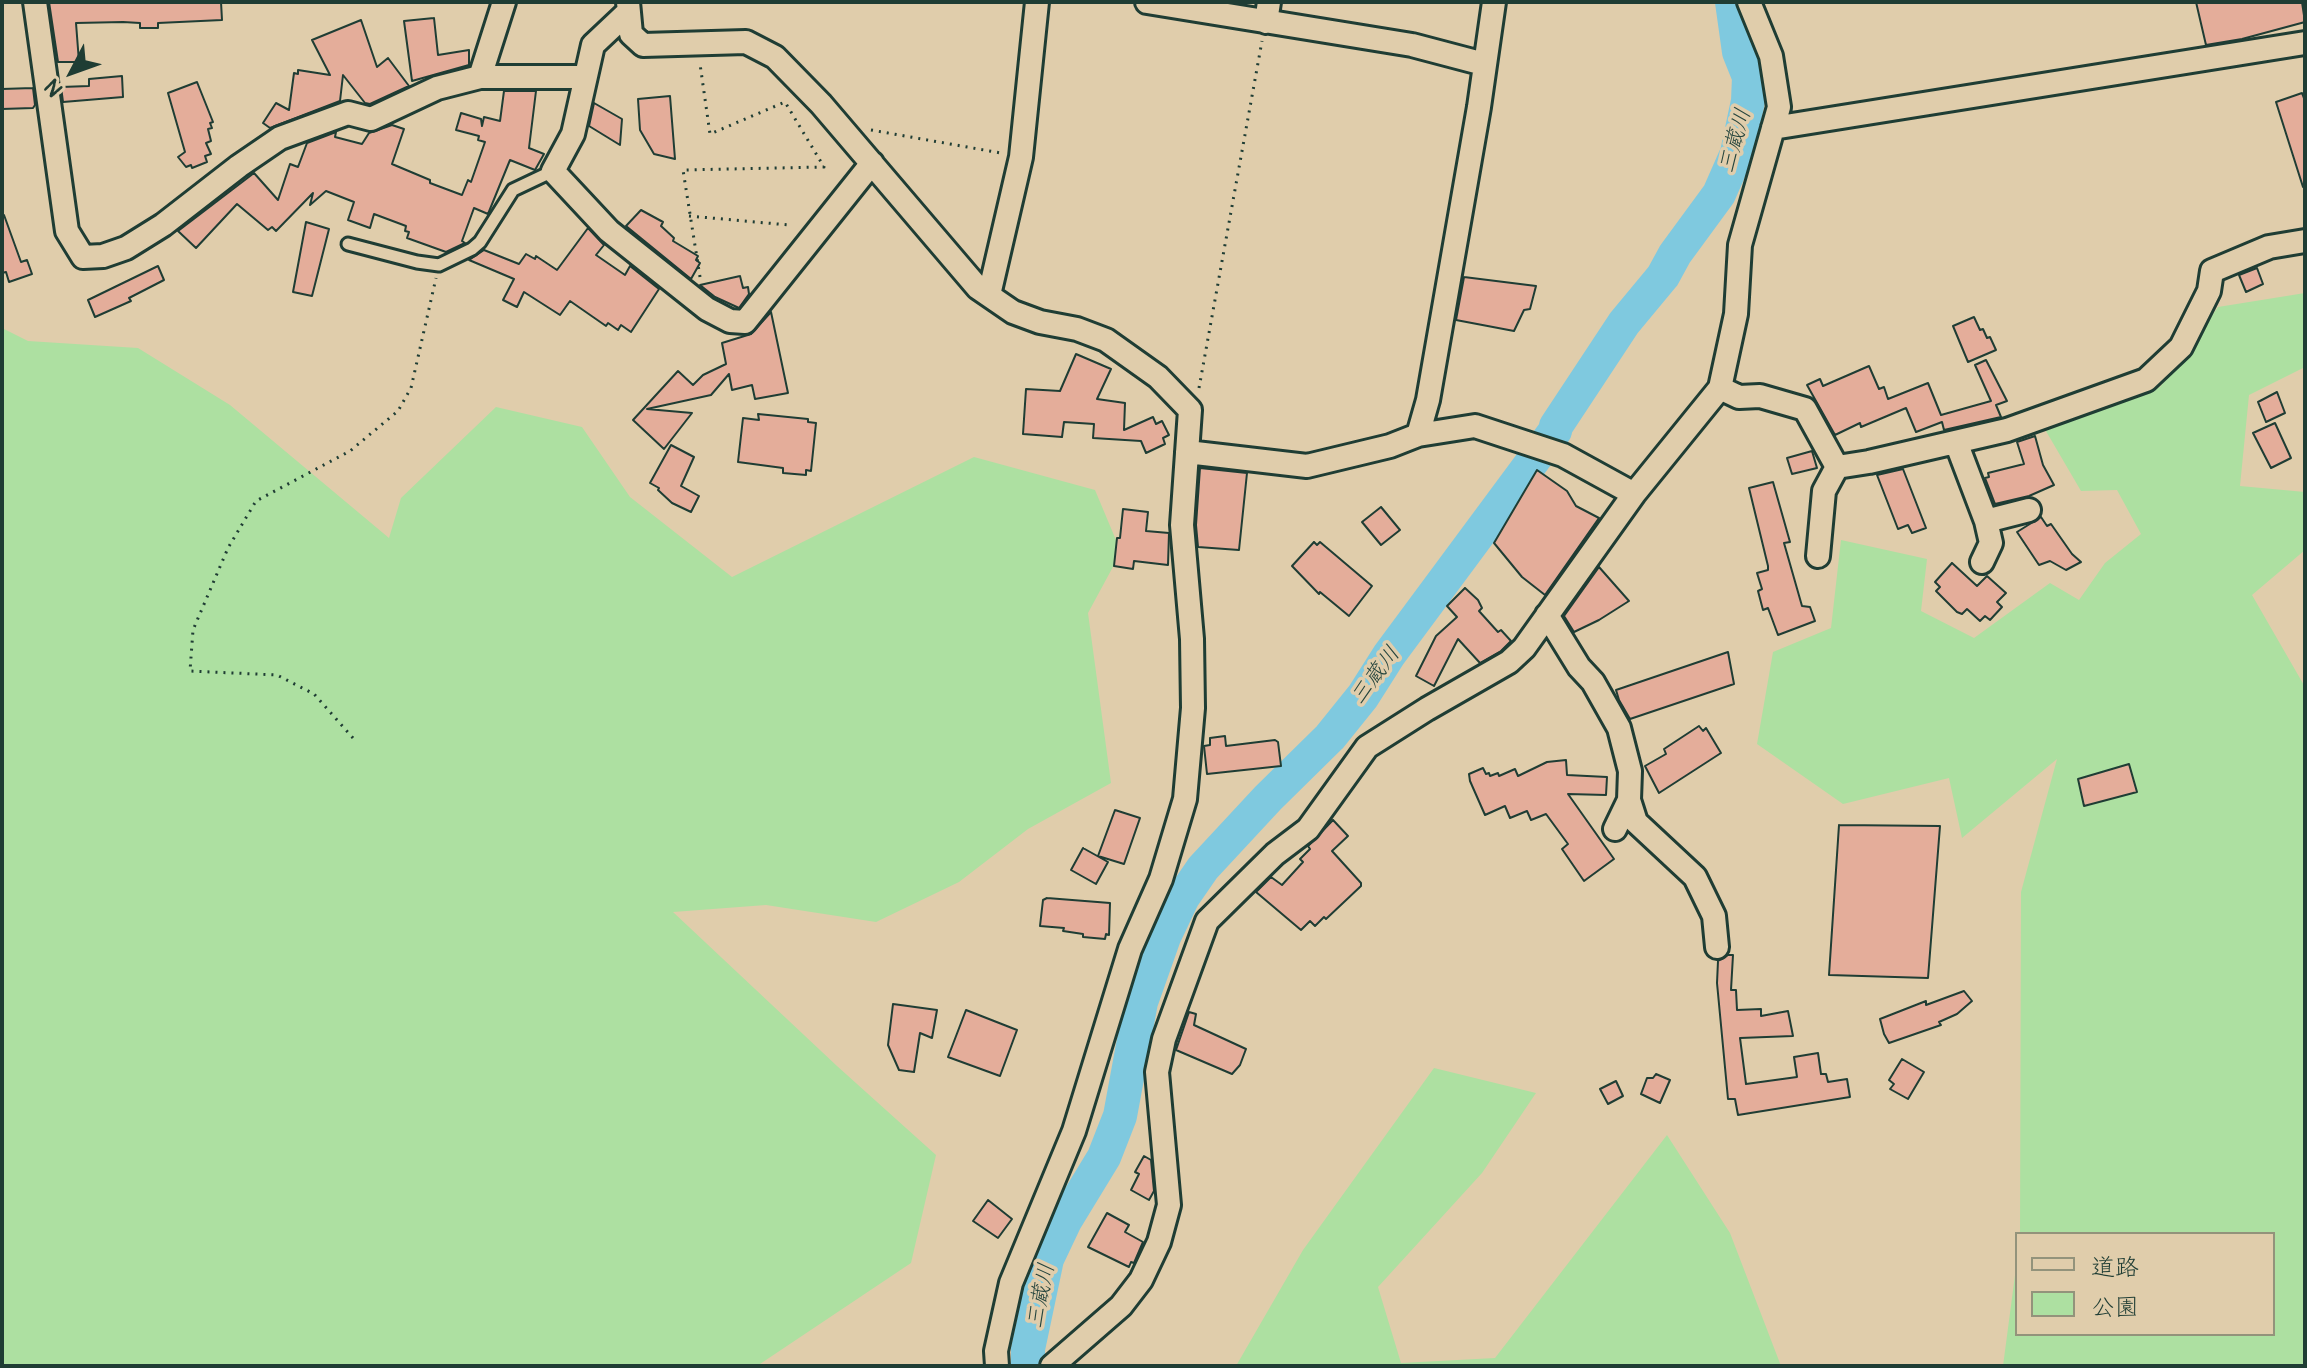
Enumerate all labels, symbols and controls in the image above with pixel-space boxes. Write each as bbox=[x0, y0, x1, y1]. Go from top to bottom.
north arrow bbox=[32, 32, 112, 112]
text: N bbox=[38, 73, 69, 103]
water label: 三蔵川 bbox=[1714, 106, 1758, 176]
water label: 三蔵川 bbox=[1346, 642, 1406, 710]
legend bbox=[2015, 1232, 2275, 1336]
text: 道路 bbox=[2091, 1253, 2139, 1282]
water label: 三蔵川 bbox=[1023, 1261, 1061, 1331]
text: 公園 bbox=[2091, 1293, 2139, 1322]

